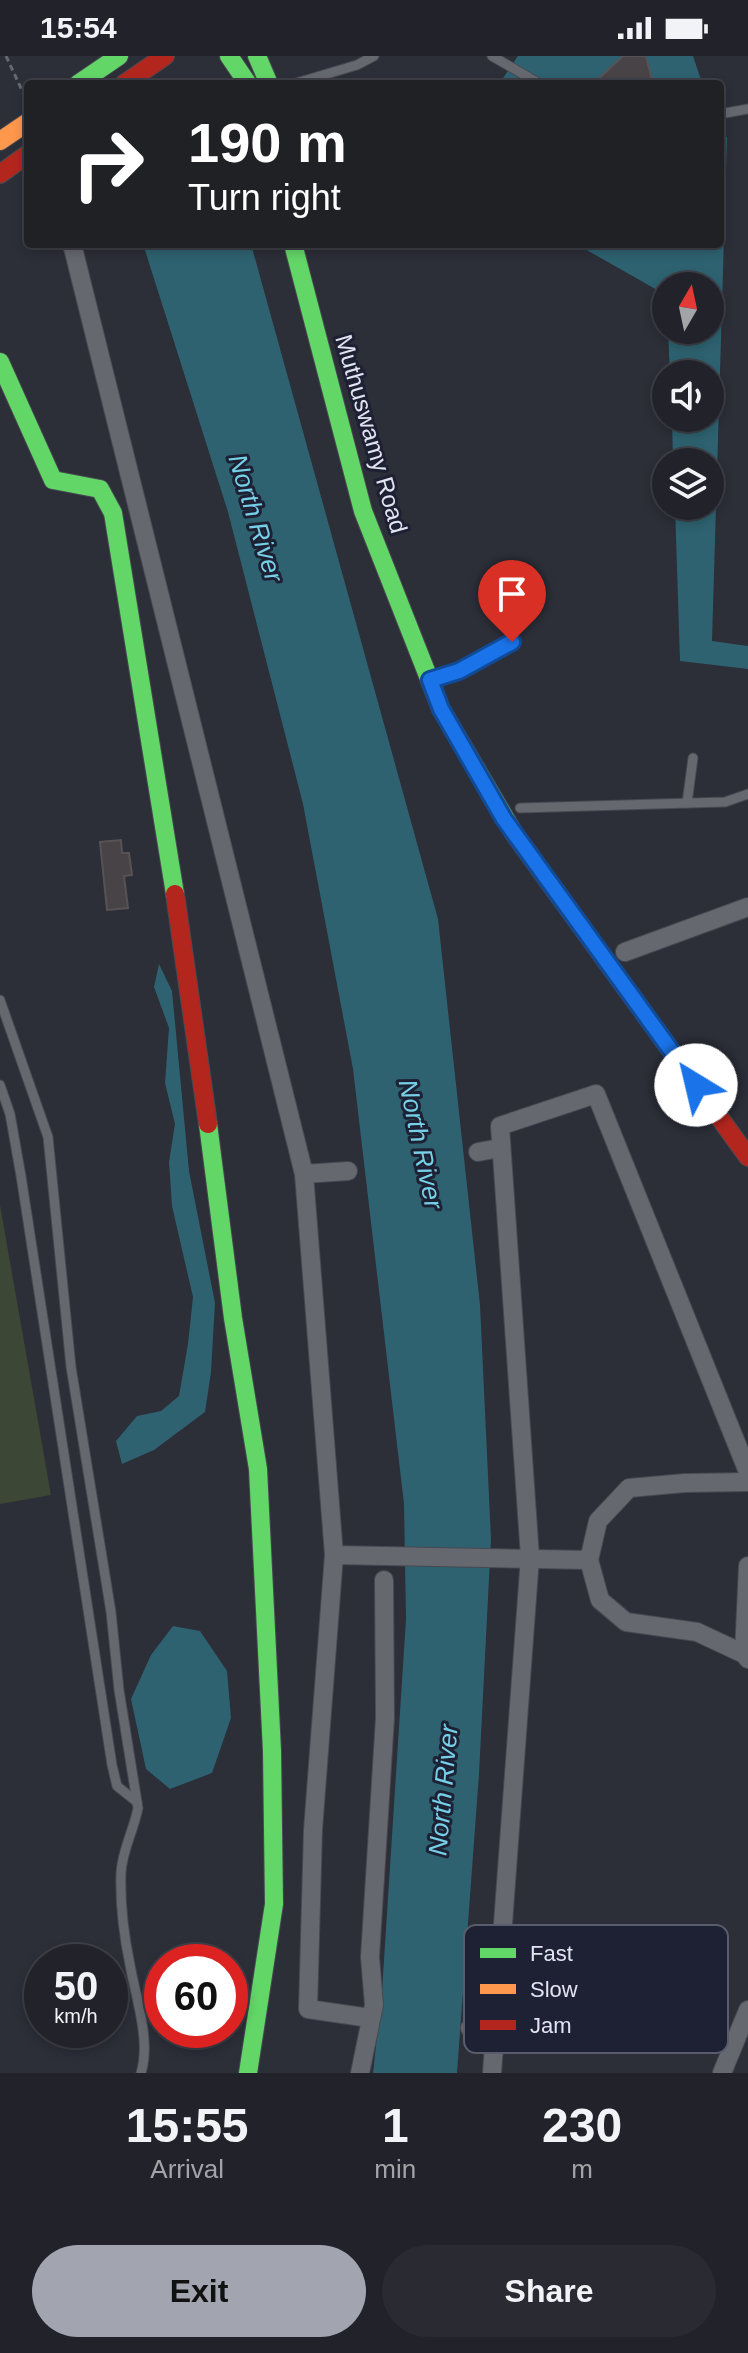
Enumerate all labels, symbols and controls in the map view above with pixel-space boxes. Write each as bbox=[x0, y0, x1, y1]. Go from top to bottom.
text: 15:54 bbox=[40, 11, 117, 44]
text: 190 m bbox=[188, 111, 347, 174]
icon: right bbox=[56, 112, 160, 216]
text: Turn right bbox=[188, 177, 341, 218]
north arrow bbox=[652, 272, 724, 344]
map controls bbox=[652, 272, 724, 520]
street label: Muthuswamy Road bbox=[330, 331, 413, 536]
button: sound bbox=[652, 360, 724, 432]
button: layers bbox=[652, 448, 724, 520]
water label: North River bbox=[222, 451, 290, 587]
pin bbox=[478, 560, 546, 642]
icon: arrive bbox=[490, 572, 534, 616]
position arrow bbox=[654, 1043, 738, 1127]
water label: North River bbox=[393, 1077, 450, 1213]
water label: North River bbox=[422, 1722, 464, 1857]
legend bbox=[464, 1925, 728, 2053]
text: Fast bbox=[530, 1941, 573, 1966]
speed limit sign: 60 bbox=[144, 1944, 248, 2048]
text: 50 bbox=[54, 1964, 98, 2008]
text: Slow bbox=[530, 1977, 578, 2002]
text: km/h bbox=[54, 2005, 98, 2027]
text: Jam bbox=[530, 2013, 572, 2038]
text: 15:55 bbox=[126, 2099, 249, 2152]
text: 1 bbox=[382, 2099, 409, 2152]
text: 230 bbox=[542, 2099, 622, 2152]
text: Arrival bbox=[150, 2154, 224, 2184]
text: min bbox=[374, 2154, 416, 2184]
text: m bbox=[571, 2154, 593, 2184]
button: Exit bbox=[32, 2245, 366, 2337]
button: Share bbox=[382, 2245, 716, 2337]

